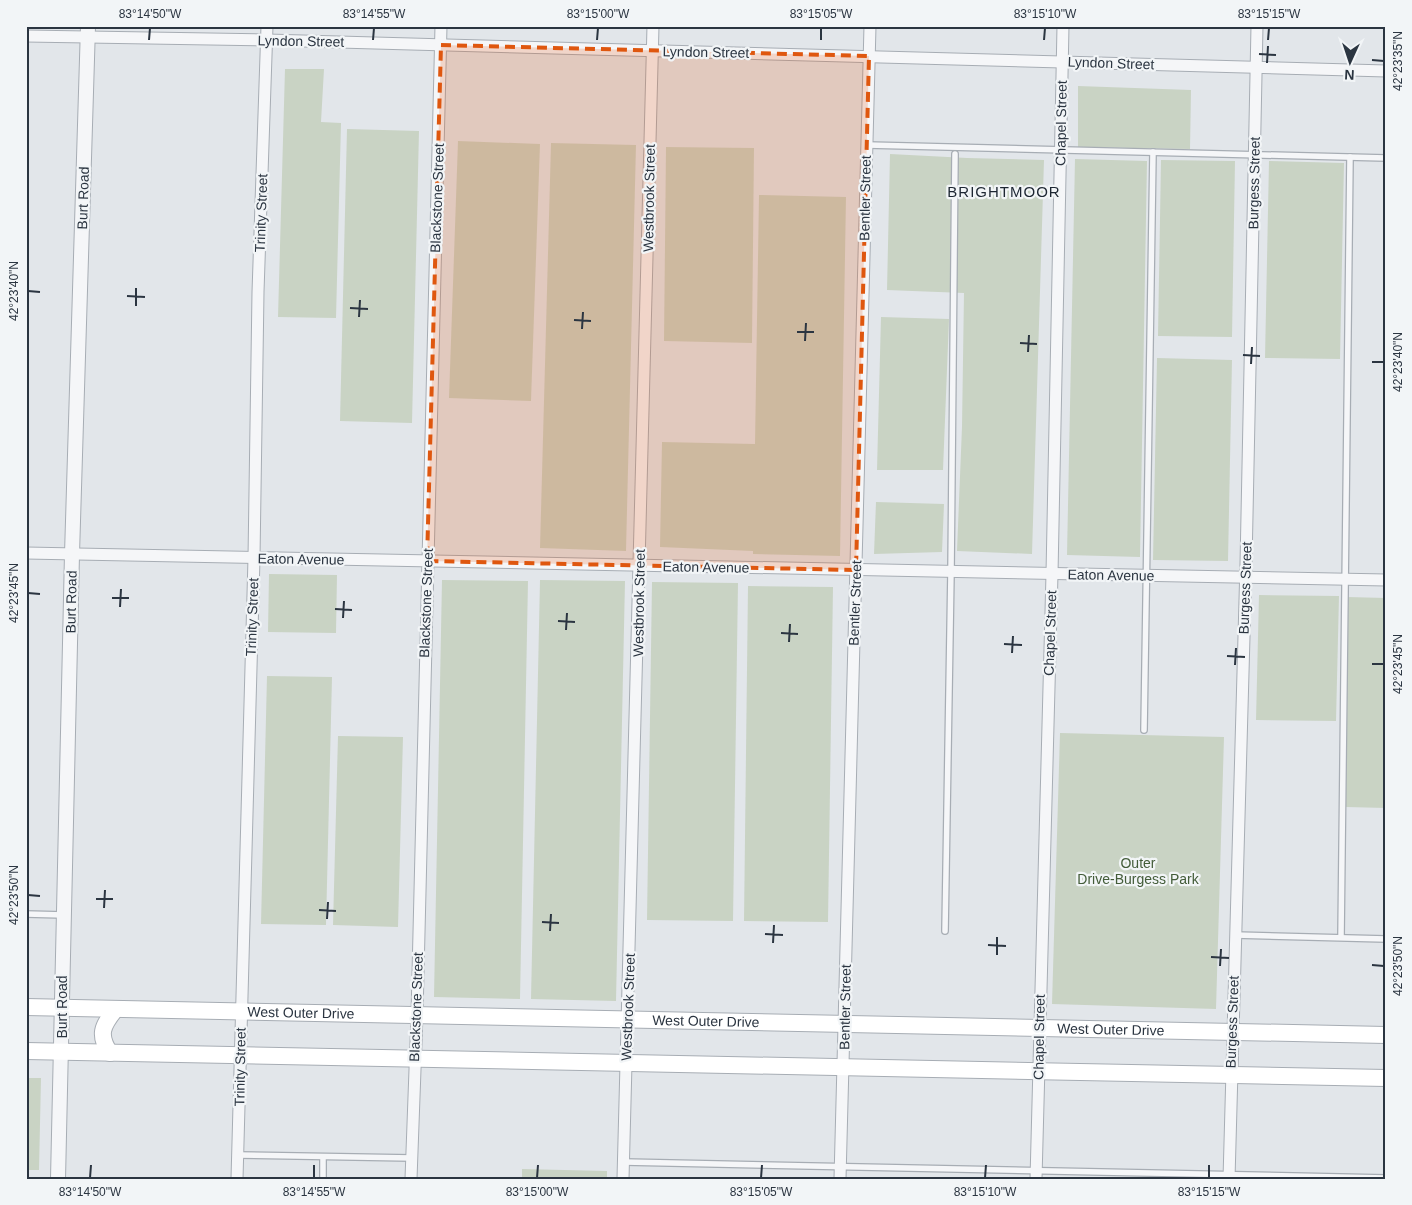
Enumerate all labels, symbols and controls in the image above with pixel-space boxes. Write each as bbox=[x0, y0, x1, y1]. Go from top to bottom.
text: 83°14'50"W bbox=[119, 7, 182, 21]
text: 83°14'55"W bbox=[343, 7, 406, 21]
text: 83°15'00"W bbox=[567, 7, 630, 21]
text: 83°15'05"W bbox=[790, 7, 853, 21]
text: 83°15'10"W bbox=[1014, 7, 1077, 21]
text: 83°15'15"W bbox=[1238, 7, 1301, 21]
text: 42°23'35"N bbox=[1391, 31, 1405, 91]
street label: Lyndon Street bbox=[258, 32, 345, 50]
north arrow bbox=[1324, 38, 1374, 88]
street label: Lyndon Street bbox=[663, 43, 750, 61]
street label: Lyndon Street bbox=[1067, 53, 1155, 73]
text: N bbox=[1344, 67, 1355, 83]
street label: Chapel Street bbox=[1052, 80, 1070, 166]
street label: Burgess Street bbox=[1245, 136, 1263, 229]
street label: Blackstone Street bbox=[427, 143, 447, 253]
street label: Westbrook Street bbox=[640, 144, 658, 252]
street label: Bentler Street bbox=[856, 155, 874, 241]
street label: Burt Road bbox=[74, 166, 92, 230]
street label: Trinity Street bbox=[252, 173, 270, 253]
district label: BRIGHTMOOR bbox=[947, 183, 1061, 200]
text: 42°23'40"N bbox=[7, 261, 21, 321]
text: 42°23'40"N bbox=[1391, 332, 1405, 392]
street label: Burgess Street bbox=[1235, 541, 1255, 635]
street label: Blackstone Street bbox=[416, 548, 436, 658]
street label: Westbrook Street bbox=[630, 549, 648, 657]
street label: Eaton Avenue bbox=[257, 550, 345, 568]
street label: Eaton Avenue bbox=[662, 558, 750, 576]
street label: Bentler Street bbox=[846, 560, 864, 646]
text: 42°23'45"N bbox=[7, 563, 21, 623]
street label: Eaton Avenue bbox=[1067, 566, 1155, 584]
street label: Burt Road bbox=[62, 570, 80, 634]
street label: Trinity Street bbox=[243, 577, 261, 657]
street label: Chapel Street bbox=[1041, 590, 1059, 676]
text: 42°23'45"N bbox=[1391, 634, 1405, 694]
park label: Outer Drive-Burgess Park bbox=[1077, 855, 1200, 887]
text: 42°23'50"N bbox=[7, 865, 21, 925]
text: 42°23'50"N bbox=[1391, 936, 1405, 996]
street label: Blackstone Street bbox=[406, 952, 426, 1062]
street label: Westbrook Street bbox=[618, 953, 638, 1061]
street label: Bentler Street bbox=[836, 964, 854, 1050]
street label: Burt Road bbox=[54, 975, 70, 1039]
street label: Burgess Street bbox=[1222, 975, 1242, 1069]
street label: Chapel Street bbox=[1030, 994, 1048, 1080]
street label: West Outer Drive bbox=[247, 1004, 355, 1022]
street label: West Outer Drive bbox=[652, 1012, 760, 1030]
street label: West Outer Drive bbox=[1057, 1020, 1165, 1038]
street label: Trinity Street bbox=[231, 1027, 249, 1107]
text: 83°14'50"W bbox=[59, 1185, 122, 1199]
text: 83°14'55"W bbox=[283, 1185, 346, 1199]
text: 83°15'00"W bbox=[506, 1185, 569, 1199]
text: 83°15'05"W bbox=[730, 1185, 793, 1199]
text: 83°15'10"W bbox=[954, 1185, 1017, 1199]
text: 83°15'15"W bbox=[1178, 1185, 1241, 1199]

